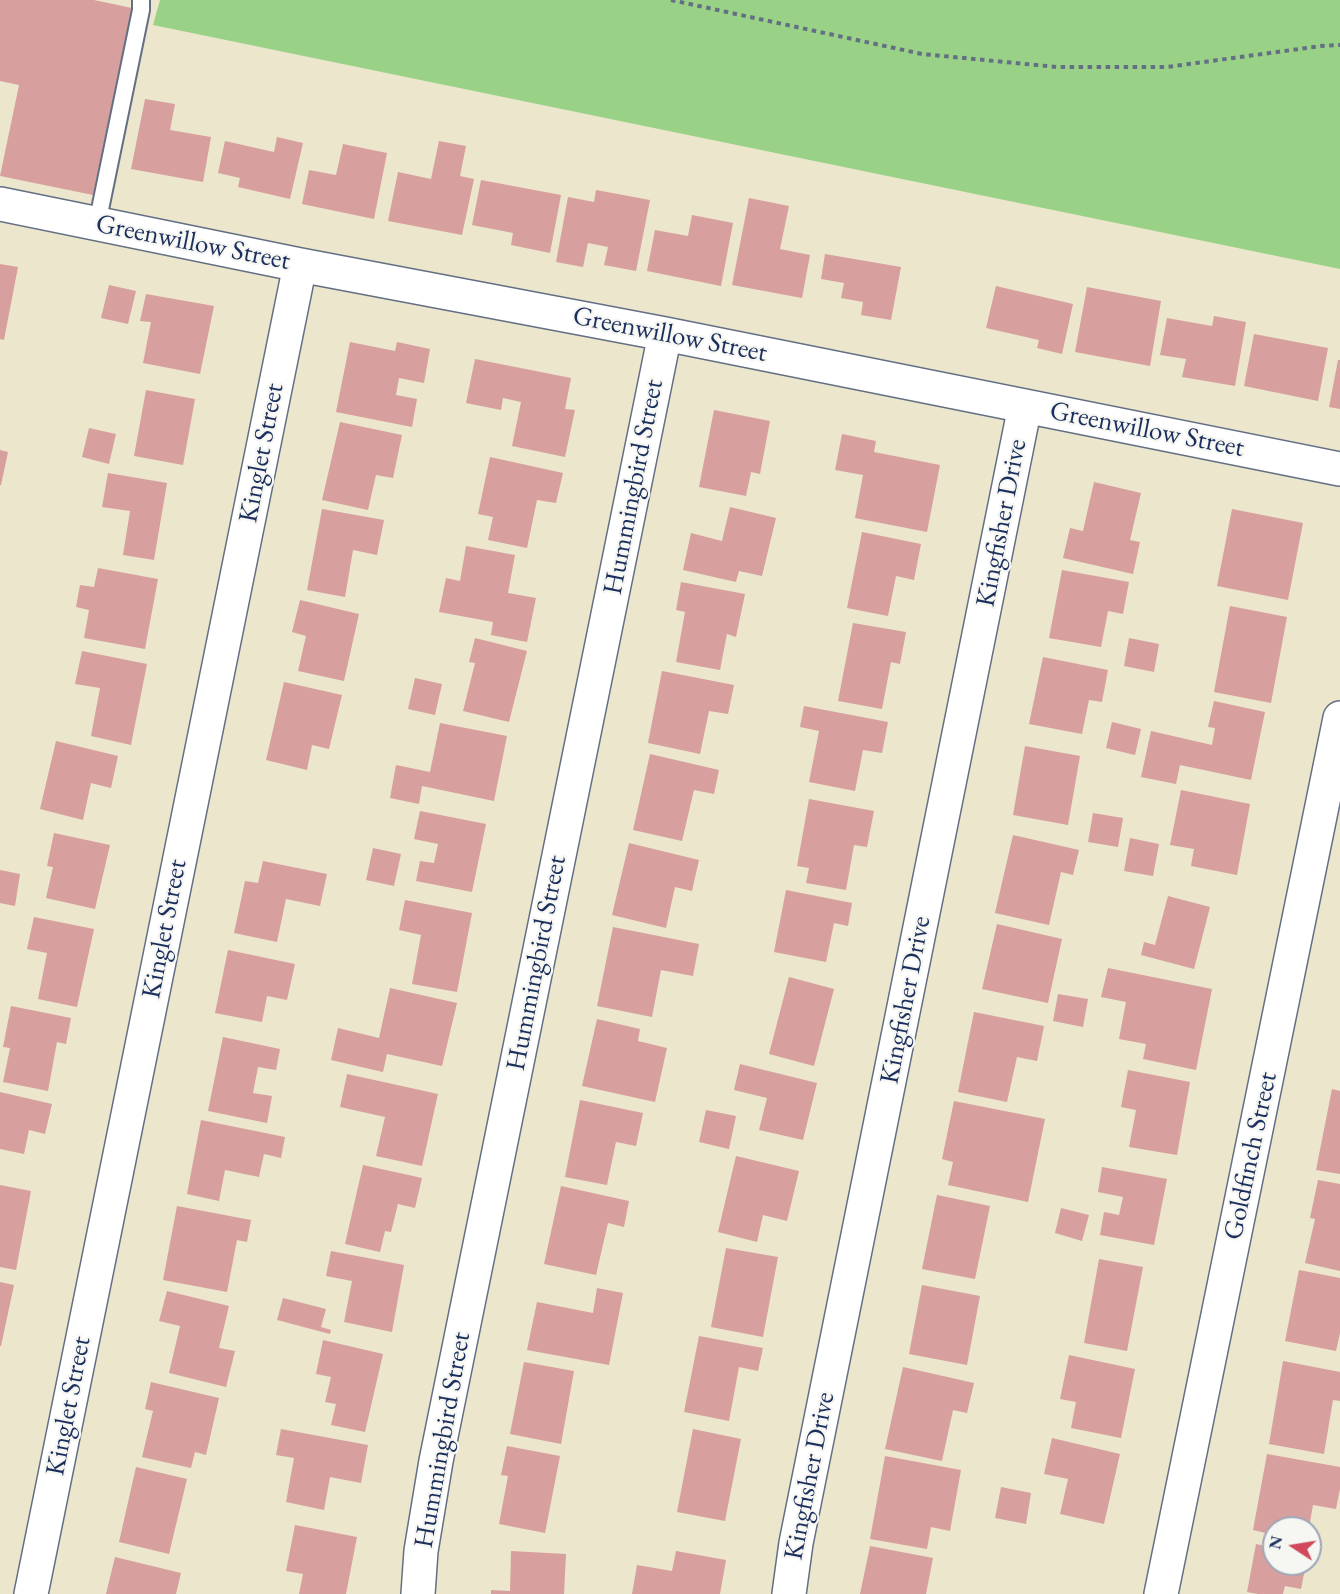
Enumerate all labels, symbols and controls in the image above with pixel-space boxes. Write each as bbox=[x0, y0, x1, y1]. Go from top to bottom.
street label: Greenwillow Street bbox=[93, 208, 293, 278]
street label: Greenwillow Street bbox=[570, 300, 770, 370]
street label: Hummingbird Street bbox=[597, 377, 671, 597]
street label: Kinglet Street bbox=[233, 381, 291, 525]
street label: Greenwillow Street bbox=[1047, 395, 1247, 465]
street label: Kingfisher Drive bbox=[970, 436, 1034, 610]
street label: Hummingbird Street bbox=[500, 853, 574, 1073]
street label: Kinglet Street bbox=[136, 857, 194, 1001]
street label: Kingfisher Drive bbox=[874, 913, 938, 1087]
street label: Goldfinch Street bbox=[1217, 1069, 1285, 1243]
street label: Hummingbird Street bbox=[408, 1330, 478, 1550]
street label: Kinglet Street bbox=[40, 1334, 98, 1478]
street label: Kingfisher Drive bbox=[778, 1389, 842, 1563]
north arrow bbox=[1262, 1516, 1322, 1576]
text: N bbox=[1264, 1534, 1287, 1551]

